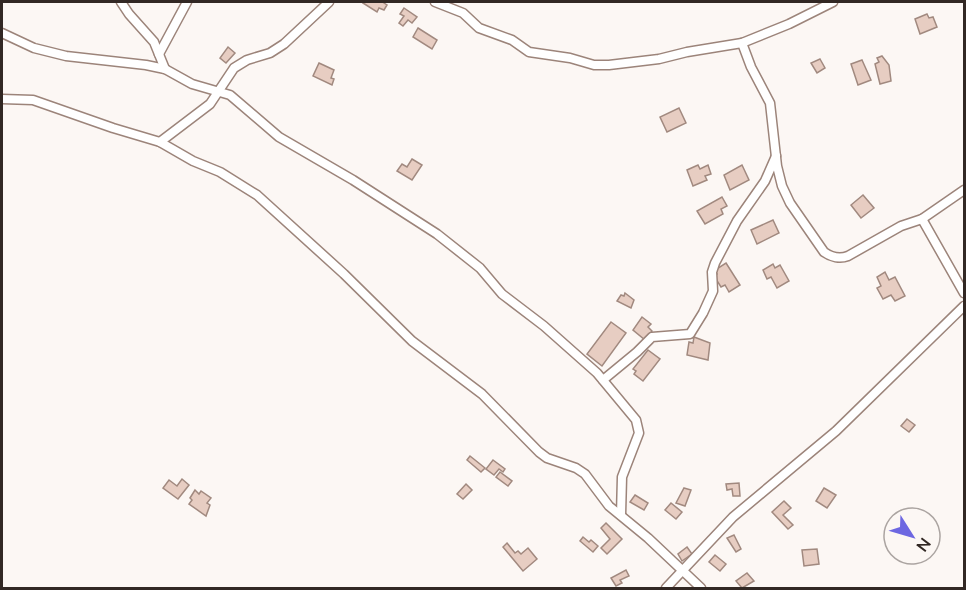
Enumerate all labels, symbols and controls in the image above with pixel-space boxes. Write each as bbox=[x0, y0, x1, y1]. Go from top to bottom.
north arrow bbox=[882, 506, 942, 566]
text: N bbox=[912, 534, 936, 556]

